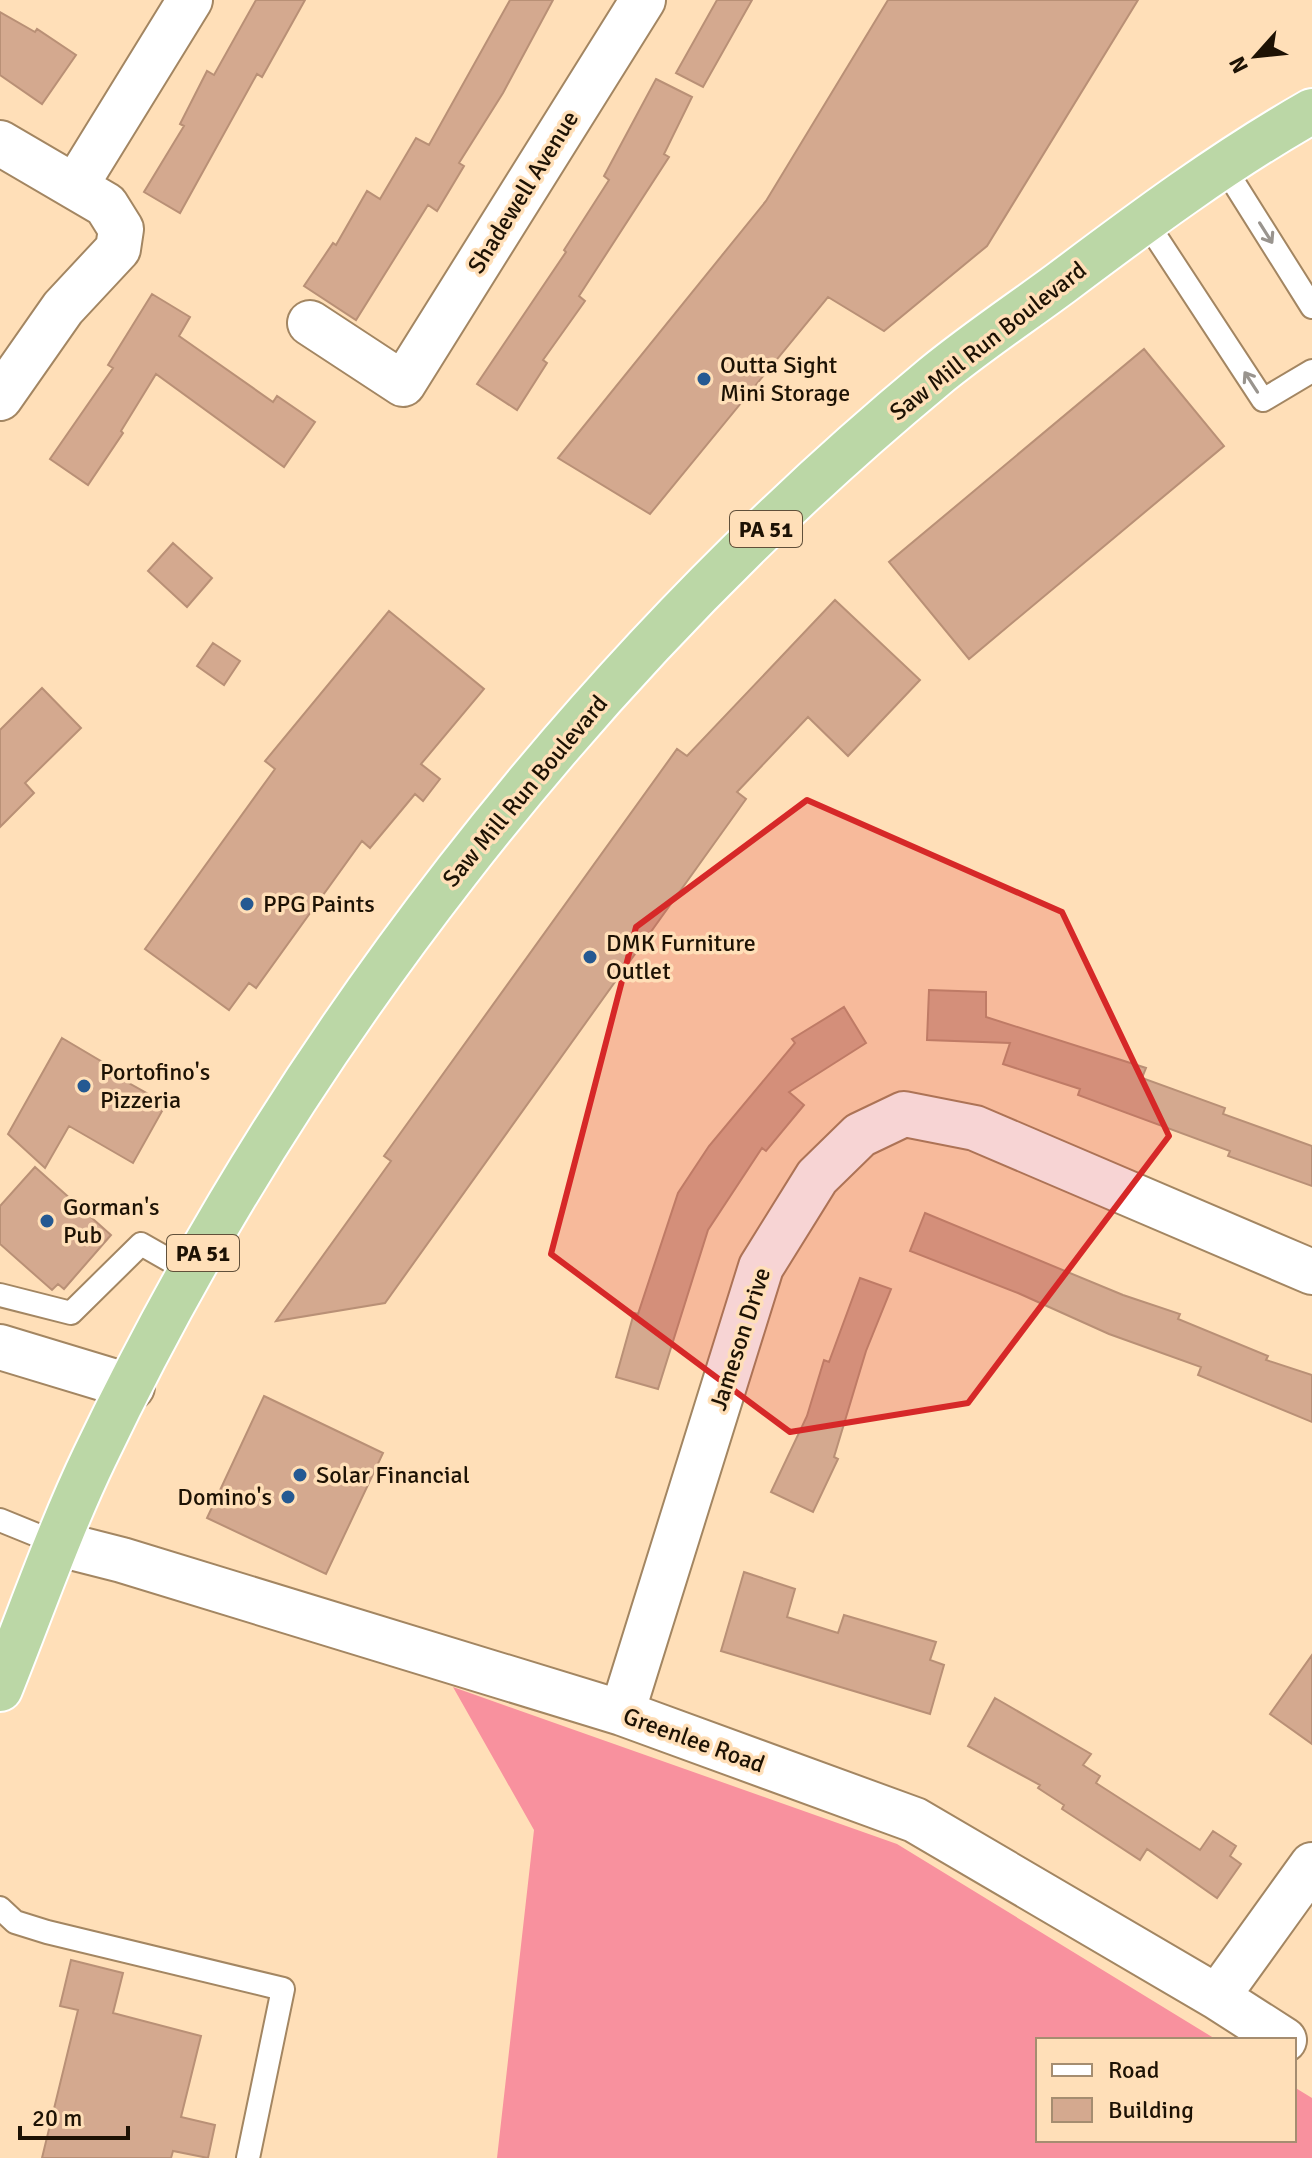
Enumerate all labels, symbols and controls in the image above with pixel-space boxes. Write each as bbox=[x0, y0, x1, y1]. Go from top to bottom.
north arrow bbox=[1216, 16, 1296, 96]
text: N bbox=[1223, 52, 1254, 78]
street label: Shadewell Avenue bbox=[461, 105, 585, 279]
one-way arrow bbox=[1258, 221, 1274, 244]
street label: Saw Mill Run Boulevard bbox=[884, 255, 1092, 427]
place label: Outta Sight Mini Storage bbox=[720, 350, 850, 408]
marker: Outta Sight Mini Storage bbox=[695, 370, 713, 388]
one-way arrow bbox=[1243, 371, 1259, 394]
road number: PA 51 bbox=[730, 511, 802, 547]
street label: Saw Mill Run Boulevard bbox=[436, 689, 614, 893]
place label: PPG Paints bbox=[263, 889, 375, 919]
marker: PPG Paints bbox=[238, 895, 256, 913]
place label: DMK Furniture Outlet bbox=[606, 928, 756, 986]
marker: DMK Furniture Outlet bbox=[581, 948, 599, 966]
place label: Portofino's Pizzeria bbox=[100, 1057, 210, 1115]
marker: Portofino's Pizzeria bbox=[75, 1077, 93, 1095]
place label: Gorman's Pub bbox=[63, 1192, 160, 1250]
marker: Gorman's Pub bbox=[38, 1212, 56, 1230]
road number: PA 51 bbox=[167, 1235, 239, 1271]
street label: Jameson Drive bbox=[703, 1264, 777, 1414]
place label: Solar Financial bbox=[316, 1460, 470, 1490]
marker: Solar Financial bbox=[291, 1466, 309, 1484]
place label: Domino's bbox=[177, 1482, 272, 1512]
marker: Domino's bbox=[279, 1488, 297, 1506]
street label: Greenlee Road bbox=[619, 1701, 769, 1779]
legend bbox=[1036, 2038, 1296, 2142]
text: Road bbox=[1108, 2055, 1159, 2085]
scale bar bbox=[20, 2090, 128, 2140]
text: Building bbox=[1108, 2095, 1194, 2125]
text: 20 m bbox=[32, 2103, 82, 2133]

